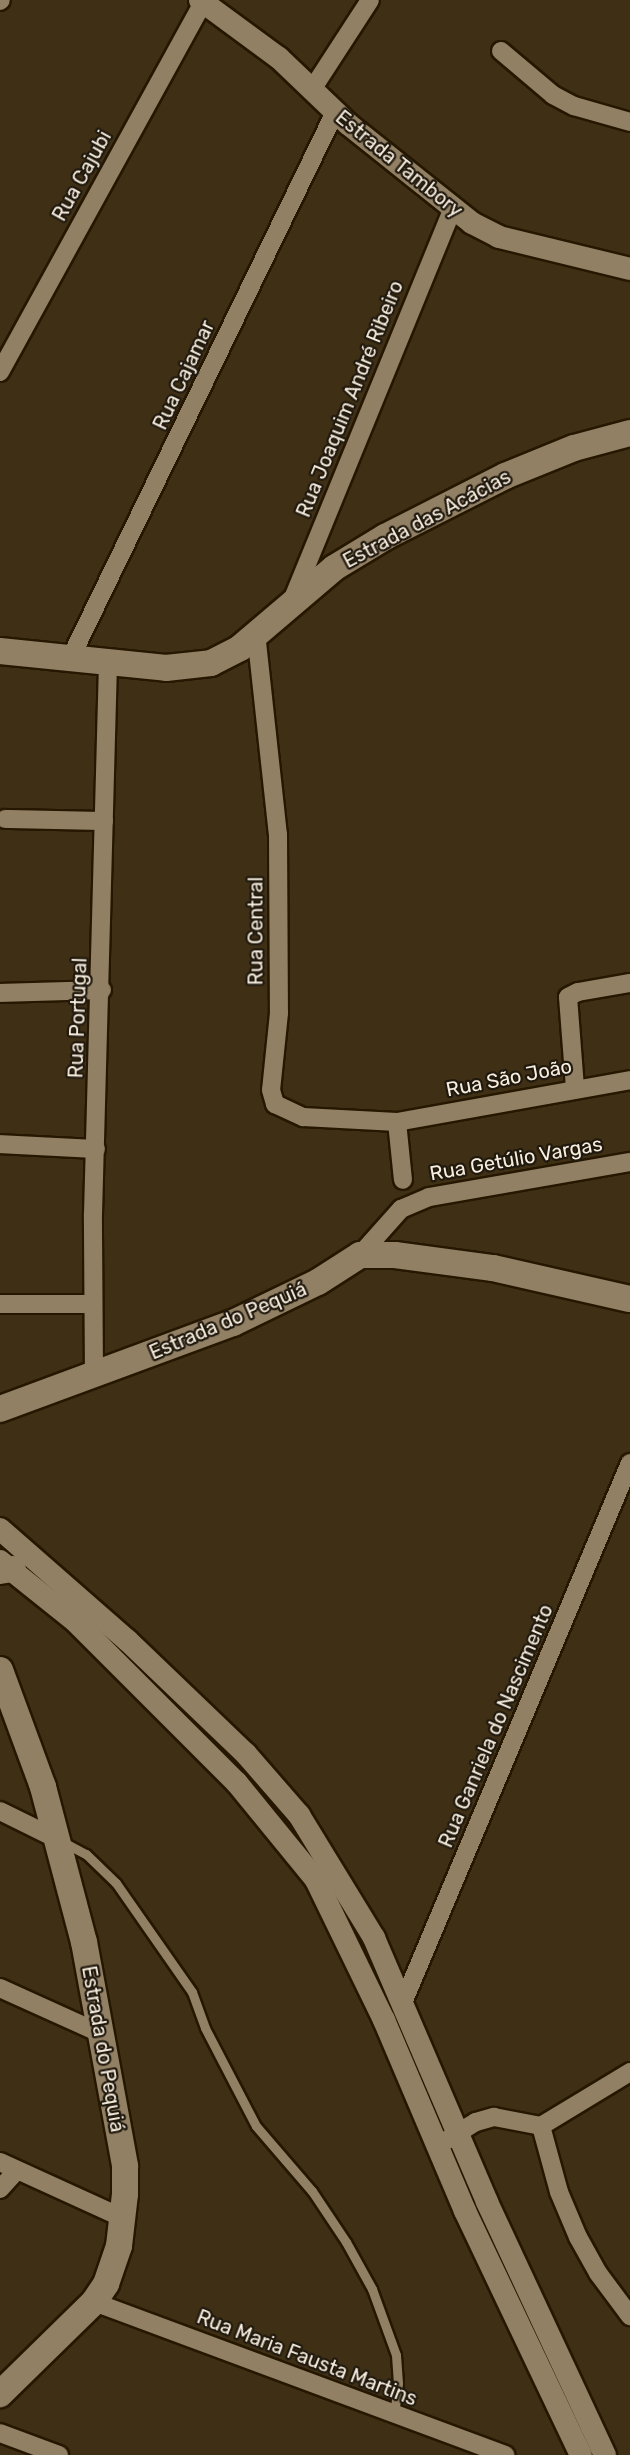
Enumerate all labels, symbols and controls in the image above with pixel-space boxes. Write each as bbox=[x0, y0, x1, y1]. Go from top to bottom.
street label: Estrada Tambory bbox=[330, 105, 468, 223]
street label: Rua Cajubi bbox=[47, 127, 117, 225]
street label: Rua Joaquim André Ribeiro bbox=[291, 277, 409, 521]
street label: Rua Cajamar bbox=[148, 316, 220, 434]
street label: Estrada das Acácias bbox=[339, 465, 515, 573]
street label: Rua Central bbox=[244, 877, 268, 985]
street label: Rua Portugal bbox=[64, 957, 92, 1079]
street label: Rua São João bbox=[444, 1054, 574, 1102]
street label: Rua Getúlio Vargas bbox=[428, 1132, 604, 1186]
street label: Estrada do Pequiá bbox=[146, 1277, 310, 1365]
street label: Rua Ganriela do Nascimento bbox=[434, 1601, 558, 1851]
street label: Estrada do Pequiá bbox=[77, 1964, 129, 2134]
street label: Rua Maria Fausta Martins bbox=[193, 2305, 421, 2411]

